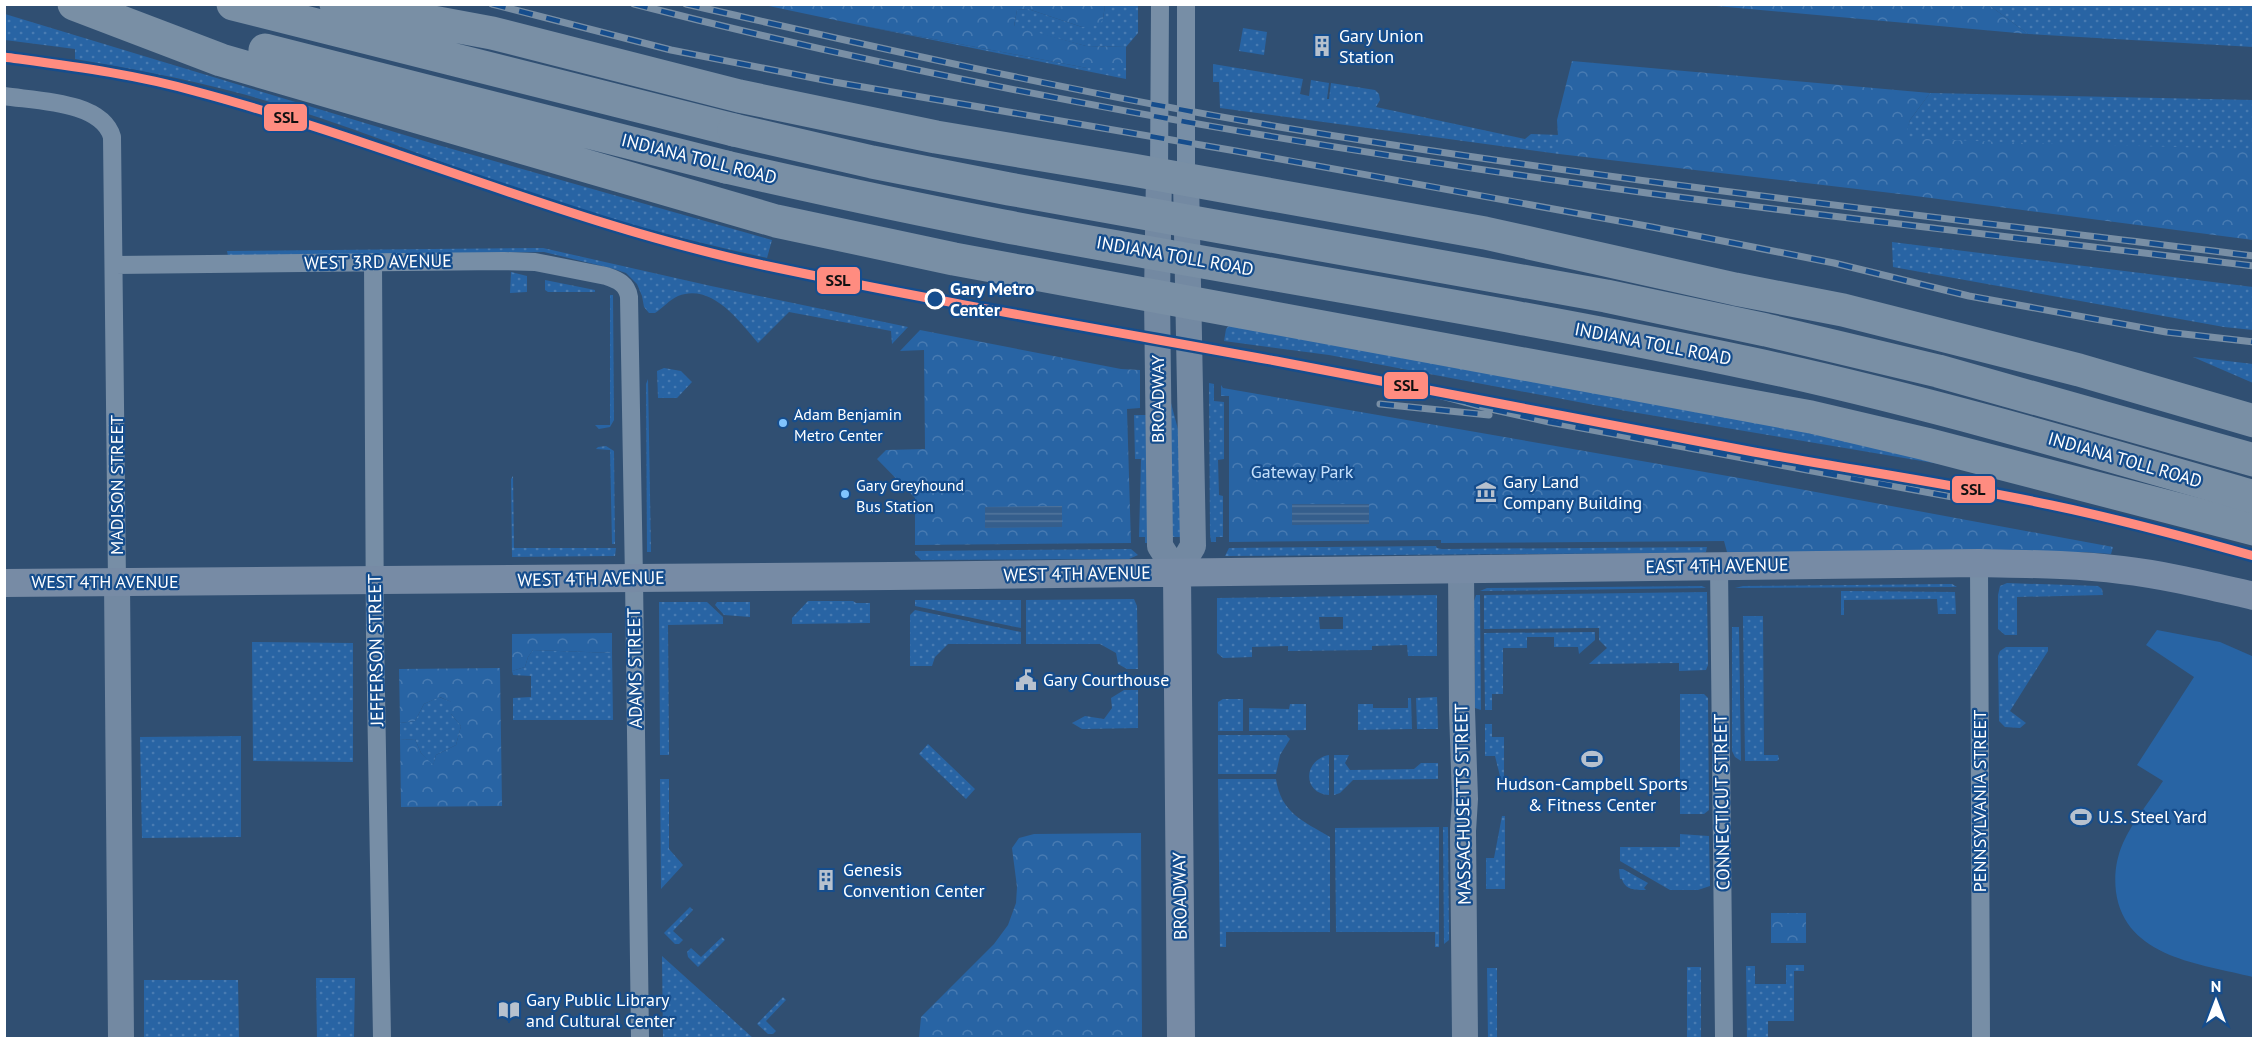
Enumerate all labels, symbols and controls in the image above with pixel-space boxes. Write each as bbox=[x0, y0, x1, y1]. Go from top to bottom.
place label: Gary Union Station bbox=[1339, 24, 1424, 68]
building icon: Gary Union Station bbox=[1310, 34, 1334, 58]
line badge: SSL bbox=[263, 103, 308, 132]
text: SSL bbox=[273, 107, 299, 127]
street label: INDIANA TOLL ROAD bbox=[619, 128, 779, 189]
street label: INDIANA TOLL ROAD bbox=[1095, 230, 1255, 281]
street label: WEST 3RD AVENUE bbox=[304, 249, 452, 274]
line badge: SSL bbox=[816, 266, 861, 295]
text: SSL bbox=[825, 270, 851, 290]
place label: Gary Metro Center bbox=[950, 277, 1035, 321]
marker: Gary Metro Center bbox=[925, 289, 945, 309]
street label: INDIANA TOLL ROAD bbox=[1573, 317, 1733, 370]
street label: BROADWAY bbox=[1146, 355, 1169, 443]
line badge: SSL bbox=[1383, 371, 1429, 400]
text: SSL bbox=[1393, 375, 1419, 395]
place label: Adam Benjamin Metro Center bbox=[794, 404, 902, 445]
street label: MADISON STREET bbox=[105, 415, 128, 555]
marker: Adam Benjamin Metro Center bbox=[777, 417, 789, 429]
street label: INDIANA TOLL ROAD bbox=[2045, 427, 2205, 493]
park label: Gateway Park bbox=[1251, 460, 1354, 483]
place label: Gary Land Company Building bbox=[1503, 470, 1642, 514]
place label: Gary Greyhound Bus Station bbox=[856, 475, 964, 516]
line badge: SSL bbox=[1951, 475, 1996, 504]
text: SSL bbox=[1960, 479, 1986, 499]
museum icon: Gary Land Company Building bbox=[1474, 480, 1498, 504]
marker: Gary Greyhound Bus Station bbox=[839, 488, 851, 500]
street label: EAST 4TH AVENUE bbox=[1645, 553, 1789, 578]
street label: WEST 4TH AVENUE bbox=[1003, 561, 1151, 586]
street label: WEST 4TH AVENUE bbox=[517, 566, 665, 591]
street label: WEST 4TH AVENUE bbox=[31, 570, 179, 593]
street label: JEFFERSON STREET bbox=[363, 574, 388, 727]
street label: ADAMS STREET bbox=[622, 608, 647, 728]
public building icon: Gary Courthouse bbox=[1014, 668, 1038, 692]
place label: Gary Courthouse bbox=[1043, 668, 1169, 691]
street label: MASSACHUSETTS STREET bbox=[1449, 703, 1476, 905]
street label: PENNSYLVANIA STREET bbox=[1968, 710, 1991, 892]
street label: CONNECTICUT STREET bbox=[1708, 713, 1735, 891]
sports icon: Hudson-Campbell Sports & Fitness Center bbox=[1580, 747, 1604, 771]
place label: Hudson-Campbell Sports & Fitness Center bbox=[1496, 772, 1688, 816]
sports icon: U.S. Steel Yard bbox=[2069, 805, 2093, 829]
place label: U.S. Steel Yard bbox=[2098, 805, 2207, 828]
street label: BROADWAY bbox=[1167, 852, 1192, 940]
place label: Genesis Convention Center bbox=[843, 858, 985, 902]
building icon: Genesis Convention Center bbox=[814, 868, 838, 892]
north arrow bbox=[2186, 971, 2246, 1031]
text: N bbox=[2211, 976, 2221, 996]
place label: Gary Public Library and Cultural Center bbox=[526, 988, 675, 1032]
library icon: Gary Public Library and Cultural Center bbox=[497, 998, 521, 1022]

